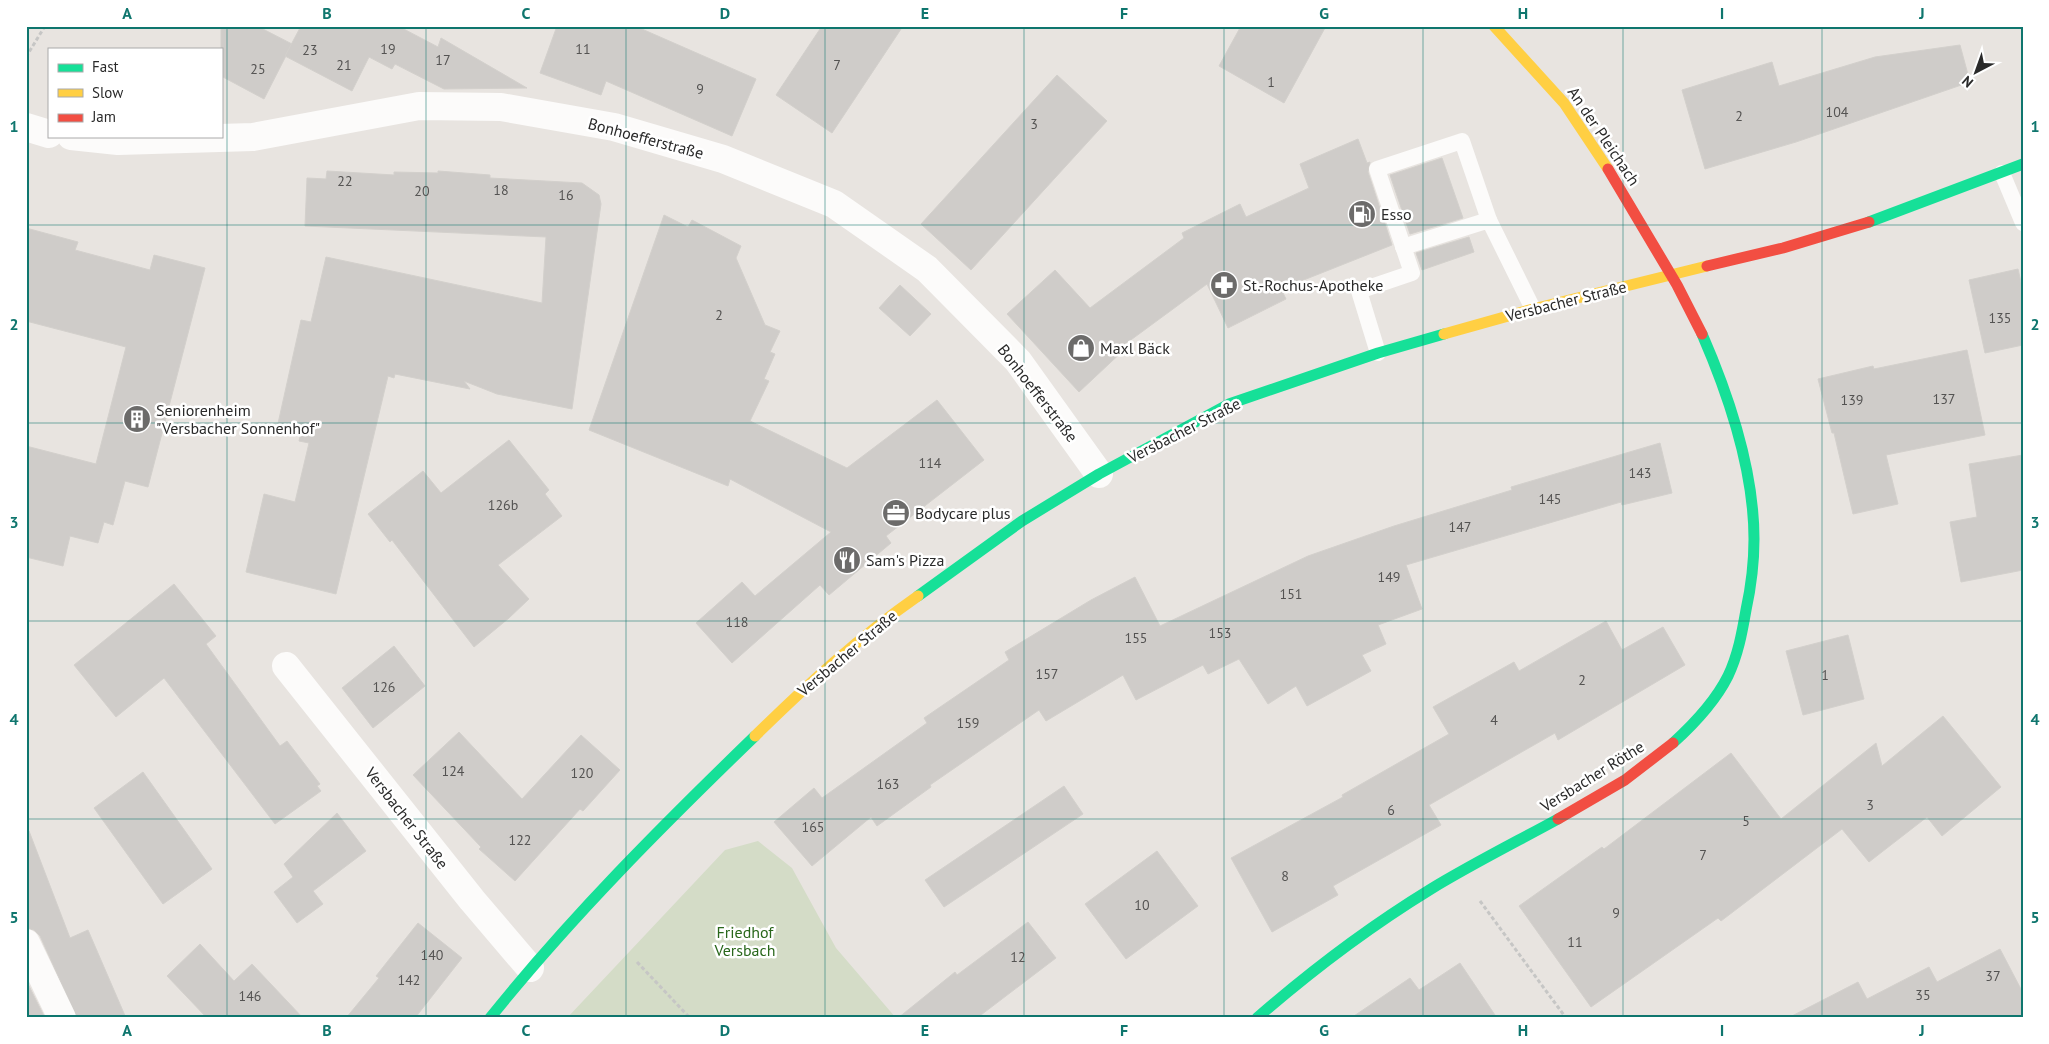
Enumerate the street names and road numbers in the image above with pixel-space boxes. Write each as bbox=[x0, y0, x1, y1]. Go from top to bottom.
street label: An der Pleichach bbox=[1564, 83, 1644, 189]
street label: Bonhoefferstraße bbox=[586, 113, 706, 163]
street label: Versbacher Straße bbox=[1503, 276, 1628, 326]
street label: Bonhoefferstraße bbox=[994, 340, 1082, 446]
street label: Versbacher Straße bbox=[1123, 393, 1244, 467]
street label: Versbacher Straße bbox=[792, 606, 901, 701]
street label: Versbacher Röthe bbox=[1536, 736, 1648, 816]
street label: Versbacher Straße bbox=[360, 762, 453, 873]

